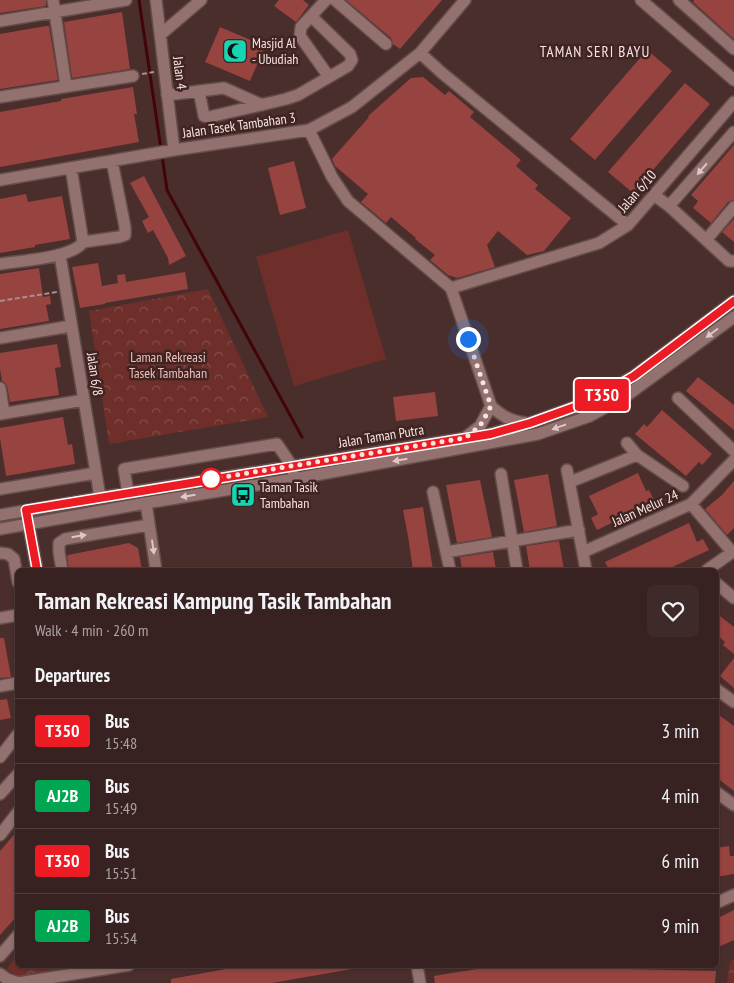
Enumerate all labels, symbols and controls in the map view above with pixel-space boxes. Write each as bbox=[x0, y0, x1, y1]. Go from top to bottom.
place label: Masjid Al - Ubudiah bbox=[252, 34, 298, 68]
mosque icon: Masjid Al - Ubudiah bbox=[222, 38, 248, 64]
district label: TAMAN SERI BAYU bbox=[540, 42, 650, 61]
street label: Jalan 4 bbox=[169, 54, 191, 91]
street label: Jalan Tasek Tambahan 3 bbox=[180, 108, 297, 142]
one-way arrow bbox=[696, 162, 708, 174]
street label: Jalan 6/10 bbox=[613, 166, 660, 217]
your location bbox=[456, 327, 481, 352]
one-way arrow bbox=[705, 328, 719, 338]
park label: Laman Rekreasi Tasek Tambahan bbox=[129, 348, 207, 382]
street label: Jalan 6/8 bbox=[83, 350, 107, 397]
line badge: T350 bbox=[567, 379, 637, 411]
text: T350 bbox=[585, 383, 619, 406]
street label: Jalan Taman Putra bbox=[336, 420, 425, 452]
one-way arrow bbox=[551, 423, 566, 431]
one-way arrow bbox=[392, 456, 408, 464]
unlabelled marker bbox=[200, 468, 222, 490]
place label: Taman Tasik Tambahan bbox=[260, 478, 319, 512]
bus stop icon: Taman Tasik Tambahan bbox=[230, 482, 256, 508]
street label: Jalan Melur 24 bbox=[608, 485, 681, 531]
one-way arrow bbox=[180, 492, 196, 500]
one-way arrow bbox=[72, 532, 88, 540]
one-way arrow bbox=[149, 540, 157, 556]
text: Taman Rekreasi Kampung Tasik Tambahan bbox=[35, 585, 392, 616]
button: heart bbox=[647, 585, 699, 637]
text: Walk · 4 min · 260 m bbox=[35, 620, 148, 640]
text: Departures bbox=[35, 663, 110, 687]
text: Bus bbox=[105, 709, 129, 733]
text: T350 bbox=[45, 719, 80, 742]
text: 3 min bbox=[662, 719, 699, 743]
text: 15:48 bbox=[105, 733, 137, 753]
text: Bus bbox=[105, 774, 129, 798]
text: AJ2B bbox=[47, 784, 78, 807]
text: 4 min bbox=[662, 784, 699, 808]
text: 15:49 bbox=[105, 798, 137, 818]
text: Bus bbox=[105, 839, 129, 863]
text: T350 bbox=[45, 849, 80, 872]
text: 6 min bbox=[662, 849, 699, 873]
text: 15:51 bbox=[105, 863, 137, 883]
text: Bus bbox=[105, 904, 129, 928]
text: AJ2B bbox=[47, 914, 78, 937]
text: 9 min bbox=[662, 914, 699, 938]
text: 15:54 bbox=[105, 928, 137, 948]

